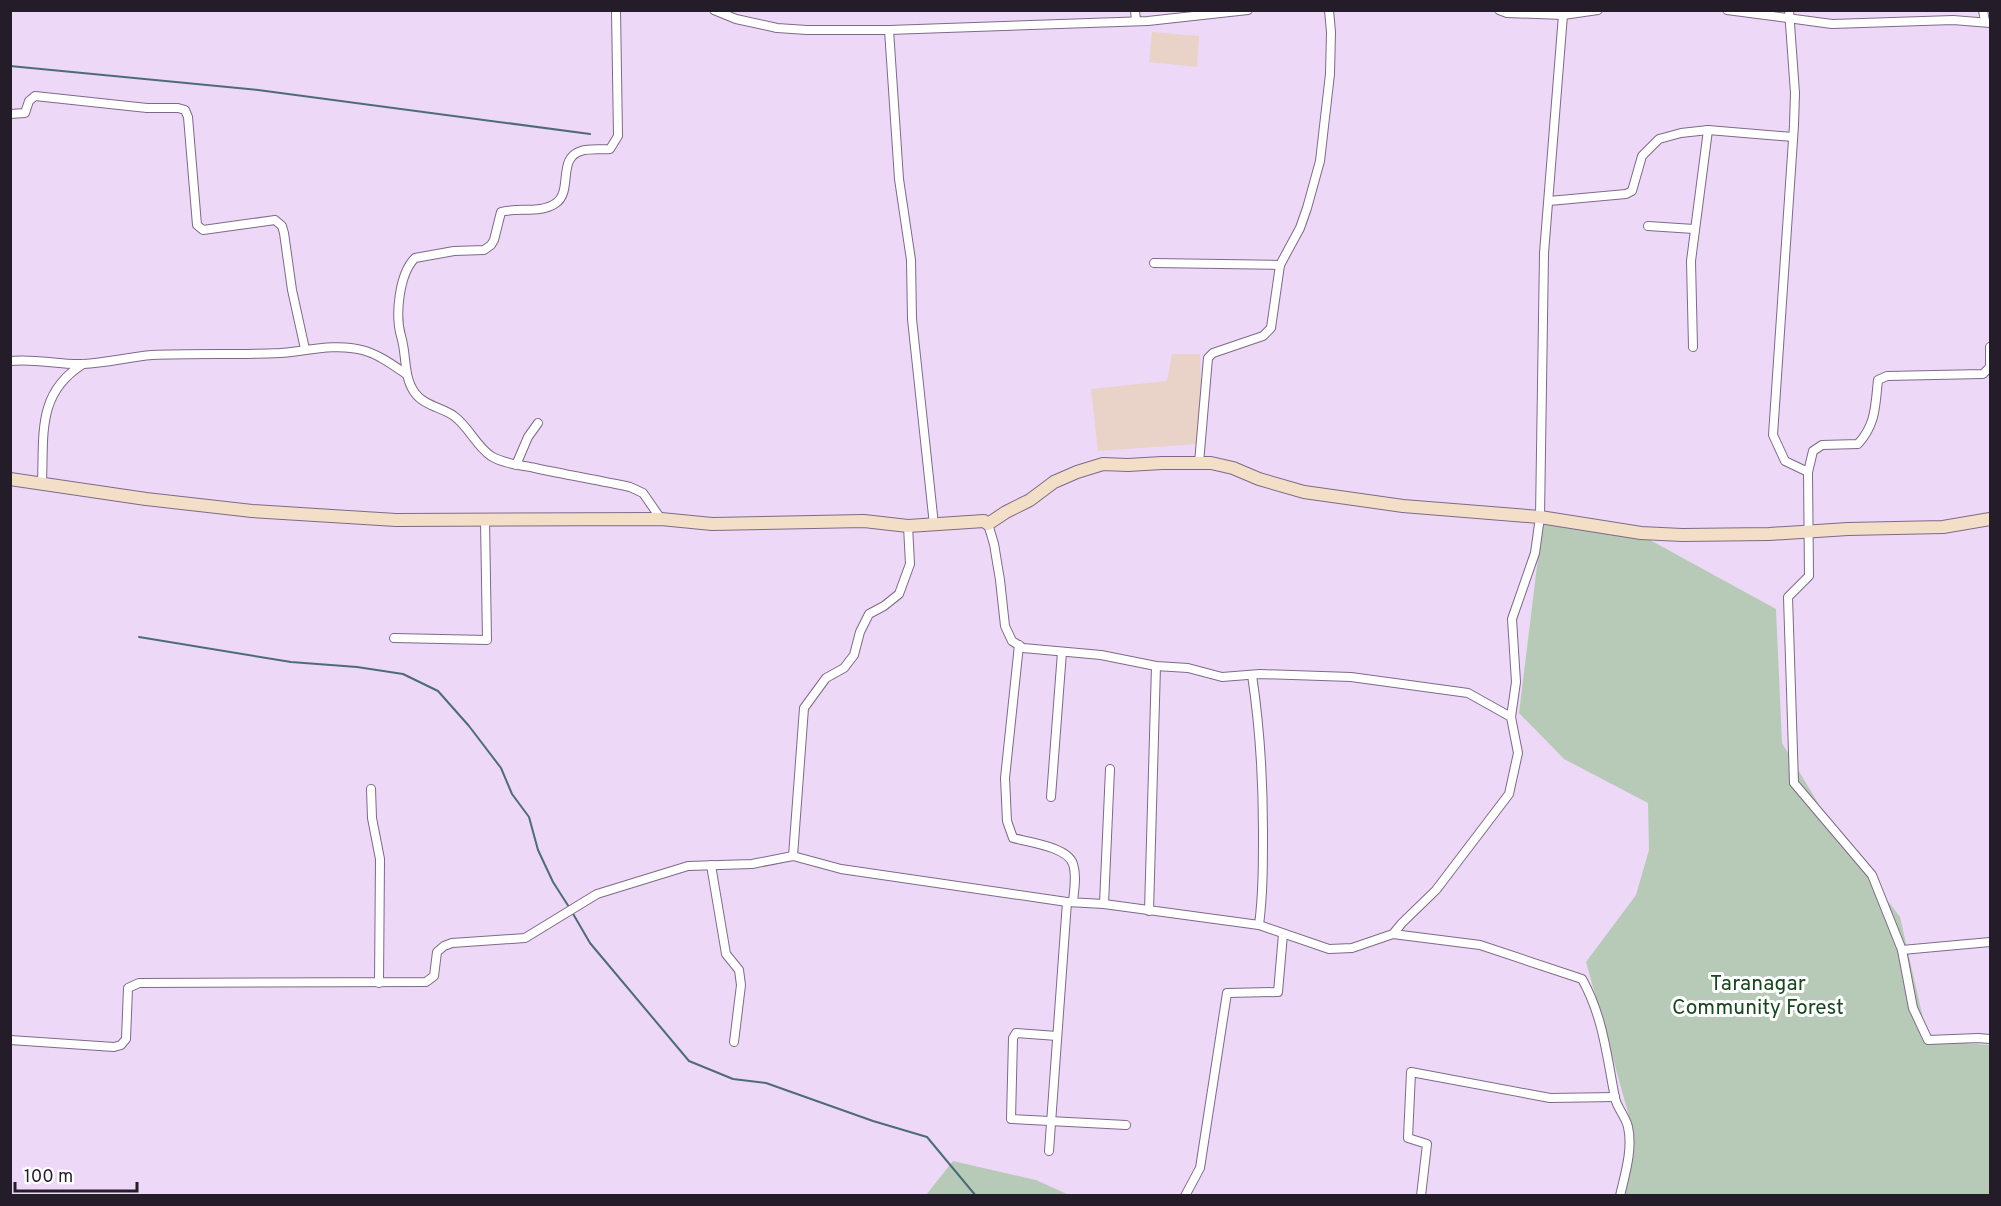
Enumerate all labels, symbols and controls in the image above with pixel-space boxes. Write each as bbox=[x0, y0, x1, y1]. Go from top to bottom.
park label: Taranagar Community Forest bbox=[1672, 971, 1844, 1022]
scale bar bbox=[15, 1155, 136, 1193]
text: 100 m bbox=[24, 1166, 73, 1189]

